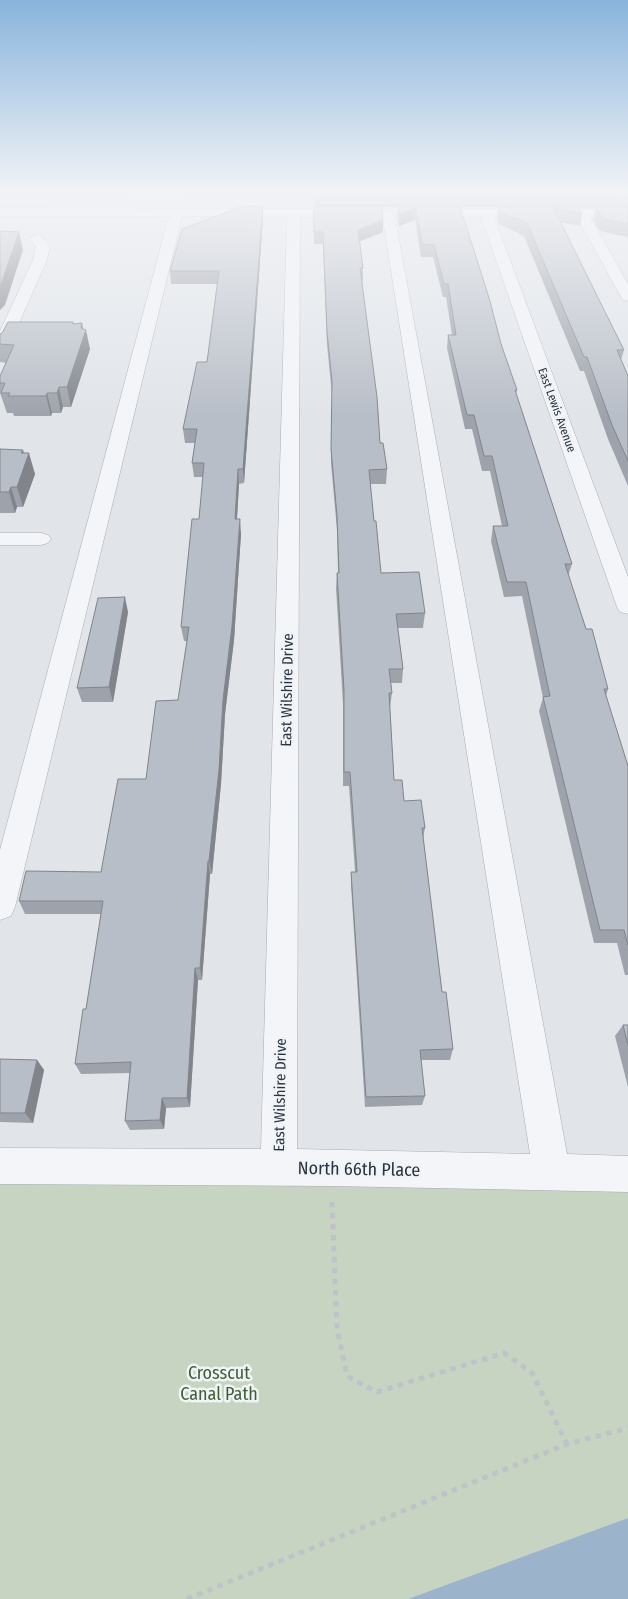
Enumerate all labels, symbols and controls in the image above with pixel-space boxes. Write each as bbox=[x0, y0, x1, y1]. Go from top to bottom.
street label: East Lewis Avenue bbox=[535, 366, 579, 454]
street label: East Wilshire Drive bbox=[277, 633, 297, 747]
street label: East Wilshire Drive bbox=[270, 1038, 290, 1152]
street label: North 66th Place bbox=[297, 1157, 421, 1181]
park label: Crosscut Canal Path bbox=[180, 1362, 258, 1405]

